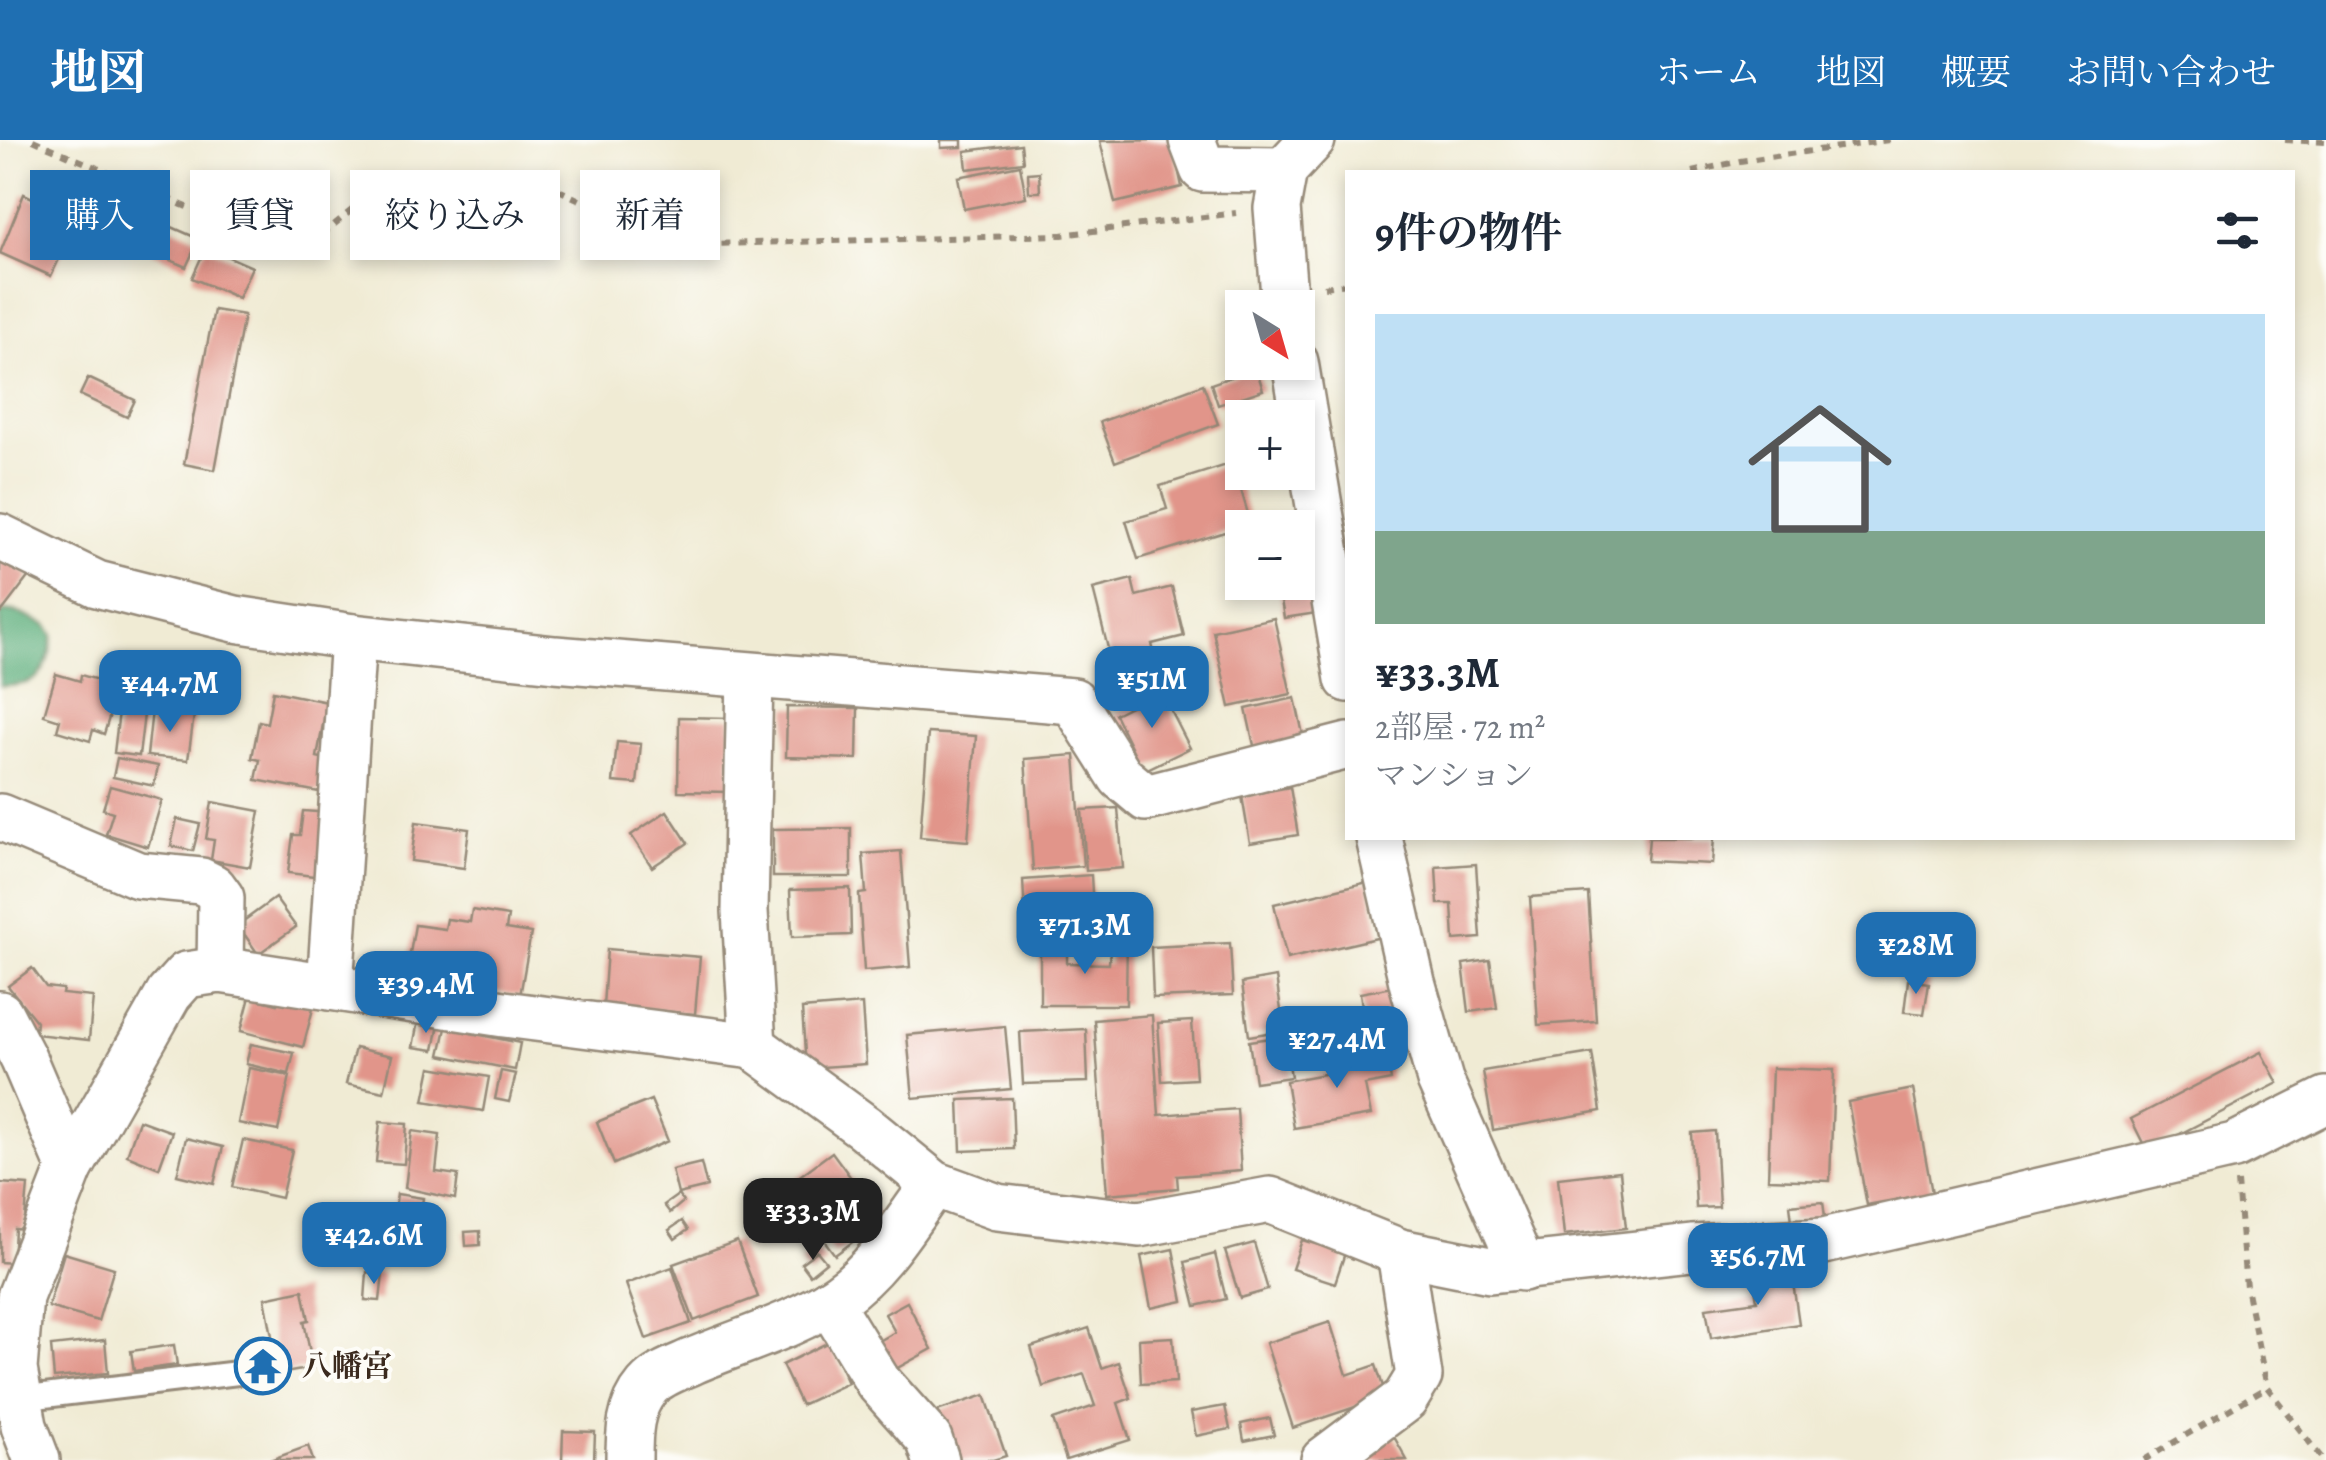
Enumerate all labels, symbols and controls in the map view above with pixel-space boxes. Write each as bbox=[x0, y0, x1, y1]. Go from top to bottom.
text: 地図 bbox=[50, 40, 146, 106]
text: ホーム bbox=[1656, 48, 1761, 96]
text: 地図 bbox=[1816, 48, 1886, 96]
text: 概要 bbox=[1941, 48, 2011, 96]
text: お問い合わせ bbox=[2066, 48, 2276, 96]
chip: 購入 bbox=[30, 170, 170, 260]
chip: 賃貸 bbox=[190, 170, 330, 260]
chip: 絞り込み bbox=[350, 170, 560, 260]
chip: 新着 bbox=[580, 170, 720, 260]
icon: filters bbox=[2210, 203, 2265, 258]
text: 9件の物件 bbox=[1375, 204, 1562, 261]
north arrow bbox=[1225, 290, 1315, 380]
map controls bbox=[1225, 290, 1315, 600]
icon: home bbox=[1730, 379, 1910, 559]
button: + bbox=[1225, 400, 1315, 490]
button: − bbox=[1225, 510, 1315, 600]
text: ¥33.3M bbox=[1375, 644, 1500, 701]
pin: ¥51M bbox=[1093, 646, 1211, 731]
pin: ¥44.7M bbox=[89, 650, 251, 735]
text: ¥51M bbox=[1117, 656, 1187, 700]
text: ¥44.7M bbox=[121, 660, 219, 704]
text: 2部屋 · 72 m² bbox=[1375, 705, 1545, 749]
text: マンション bbox=[1375, 753, 1534, 797]
pin: ¥71.3M bbox=[1004, 892, 1166, 977]
text: ¥71.3M bbox=[1039, 902, 1131, 946]
pin: ¥28M bbox=[1857, 912, 1975, 997]
text: ¥28M bbox=[1878, 922, 1954, 966]
pin: ¥39.4M bbox=[345, 951, 507, 1036]
text: ¥39.4M bbox=[377, 961, 475, 1005]
pin: ¥27.4M bbox=[1256, 1006, 1418, 1091]
text: ¥27.4M bbox=[1288, 1016, 1386, 1060]
pin: ¥33.3M bbox=[732, 1178, 894, 1263]
text: ¥33.3M bbox=[765, 1188, 861, 1232]
pin: ¥42.6M bbox=[293, 1202, 455, 1287]
text: ¥42.6M bbox=[324, 1212, 424, 1256]
pin: ¥56.7M bbox=[1677, 1223, 1839, 1308]
text: ¥56.7M bbox=[1710, 1233, 1806, 1277]
temple icon: 八幡宮 bbox=[233, 1336, 293, 1396]
place label: 八幡宮 bbox=[302, 1346, 392, 1386]

